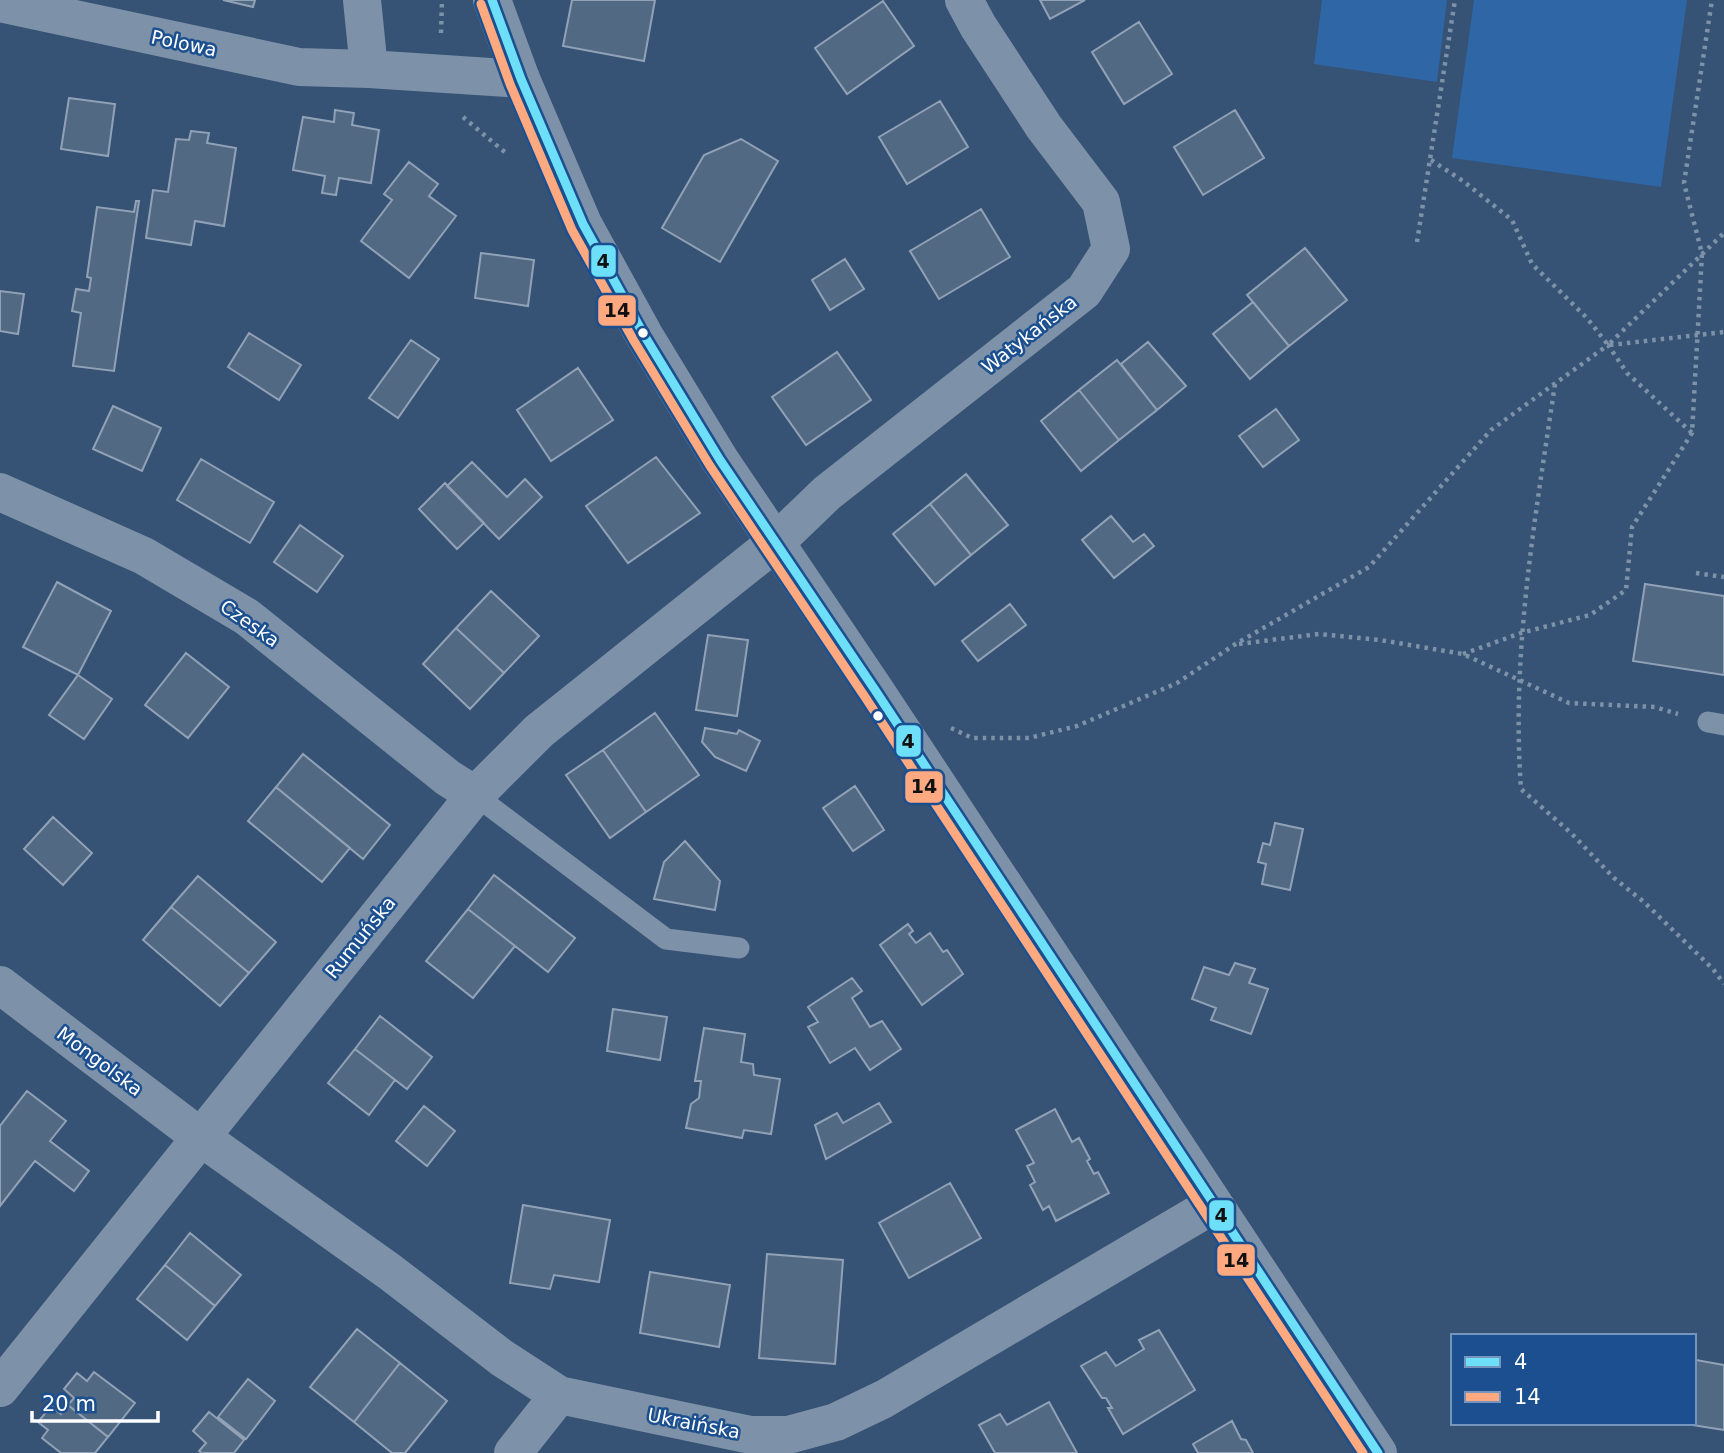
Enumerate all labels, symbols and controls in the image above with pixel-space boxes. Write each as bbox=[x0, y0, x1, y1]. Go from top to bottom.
street label: Polowa bbox=[149, 25, 219, 61]
line badge: 4 bbox=[590, 244, 617, 278]
text: 4 bbox=[596, 250, 610, 272]
street label: Watykańska bbox=[977, 290, 1081, 378]
line badge: 14 bbox=[597, 294, 637, 327]
text: 14 bbox=[604, 299, 630, 321]
unlabelled marker bbox=[636, 326, 650, 340]
street label: Czeska bbox=[216, 595, 284, 651]
unlabelled marker bbox=[871, 709, 885, 723]
line badge: 4 bbox=[895, 724, 922, 758]
text: 4 bbox=[901, 730, 915, 752]
line badge: 14 bbox=[904, 770, 944, 804]
text: 14 bbox=[911, 775, 937, 797]
street label: Rumuńska bbox=[320, 892, 400, 982]
street label: Mongolska bbox=[53, 1022, 147, 1100]
line badge: 4 bbox=[1208, 1199, 1235, 1232]
text: 4 bbox=[1214, 1204, 1228, 1226]
line badge: 14 bbox=[1216, 1243, 1256, 1277]
text: 14 bbox=[1223, 1249, 1249, 1271]
legend bbox=[1451, 1334, 1696, 1425]
text: 4 bbox=[1514, 1350, 1527, 1374]
scale bar bbox=[32, 1380, 158, 1424]
text: 14 bbox=[1514, 1385, 1541, 1409]
text: 20 m bbox=[42, 1392, 96, 1416]
street label: Ukraińska bbox=[646, 1403, 742, 1443]

